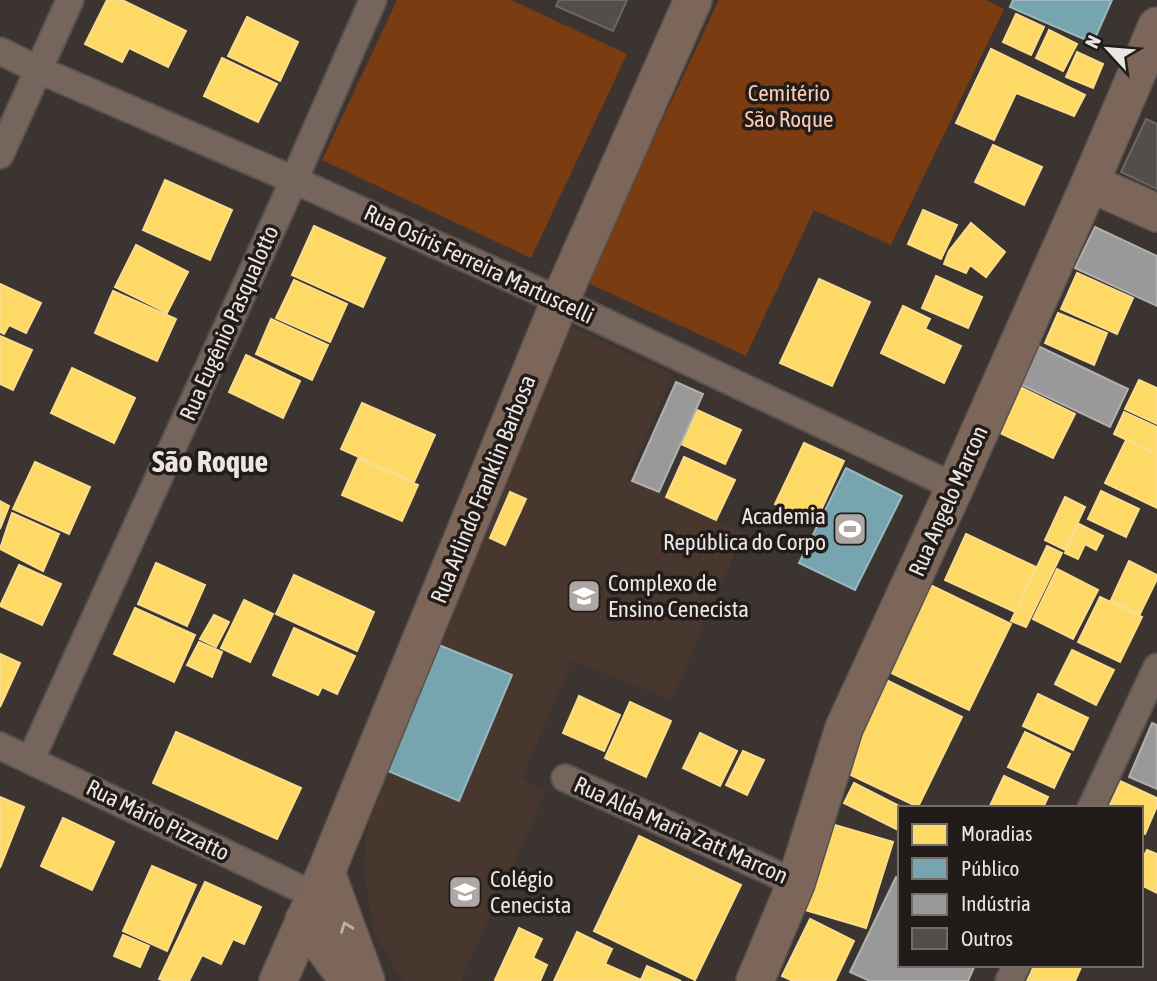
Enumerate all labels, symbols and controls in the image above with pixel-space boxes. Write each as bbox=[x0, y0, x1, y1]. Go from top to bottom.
north arrow bbox=[1073, 14, 1143, 84]
text: N bbox=[1080, 32, 1105, 51]
park label: Cemitério São Roque bbox=[744, 80, 834, 132]
street label: Rua Osíris Ferreira Martuscelli bbox=[360, 199, 598, 329]
street label: Rua Eugênio Pasqualotto bbox=[174, 222, 284, 424]
street label: Rua Arlindo Franklin Barbosa bbox=[425, 371, 541, 607]
street label: Rua Angelo Marcon bbox=[903, 422, 993, 580]
district label: São Roque bbox=[152, 444, 268, 478]
place label: Academia República do Corpo bbox=[663, 503, 826, 555]
sports icon: Academia República do Corpo bbox=[831, 510, 869, 548]
place label: Complexo de Ensino Cenecista bbox=[608, 570, 749, 622]
school or university icon: Complexo de Ensino Cenecista bbox=[565, 577, 603, 615]
street label: Rua Alda Maria Zatt Marcon bbox=[570, 771, 792, 889]
street label: Rua Mário Pizzatto bbox=[82, 774, 234, 866]
legend bbox=[898, 806, 1143, 967]
text: Moradias bbox=[961, 821, 1032, 845]
text: Público bbox=[961, 856, 1019, 880]
place label: Colégio Cenecista bbox=[490, 866, 572, 918]
school or university icon: Colégio Cenecista bbox=[446, 873, 484, 911]
text: Indústria bbox=[961, 891, 1031, 915]
one-way arrow bbox=[340, 921, 354, 933]
text: Outros bbox=[961, 926, 1013, 950]

